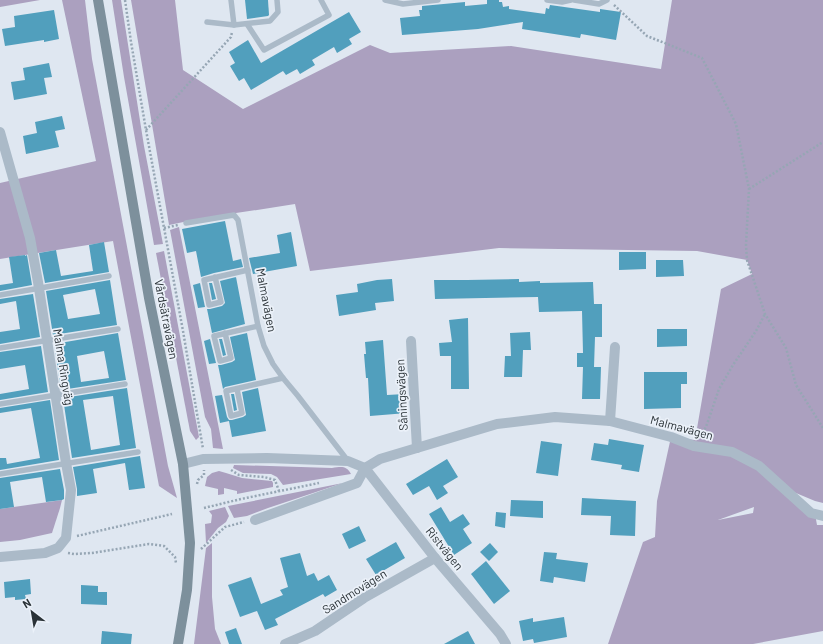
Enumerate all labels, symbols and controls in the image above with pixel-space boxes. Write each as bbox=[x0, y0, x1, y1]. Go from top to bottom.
street label: Malmavägen bbox=[254, 267, 280, 333]
street label: Vårdsätravägen bbox=[152, 278, 182, 360]
street label: Malma Ringväg bbox=[51, 328, 77, 406]
street label: Såningsvägen bbox=[392, 359, 410, 431]
street label: Malmavägen bbox=[649, 412, 715, 442]
street label: Ristvägen bbox=[423, 524, 467, 572]
street label: Sandmovägen bbox=[319, 566, 389, 616]
north arrow bbox=[12, 592, 52, 632]
text: N bbox=[20, 596, 33, 610]

